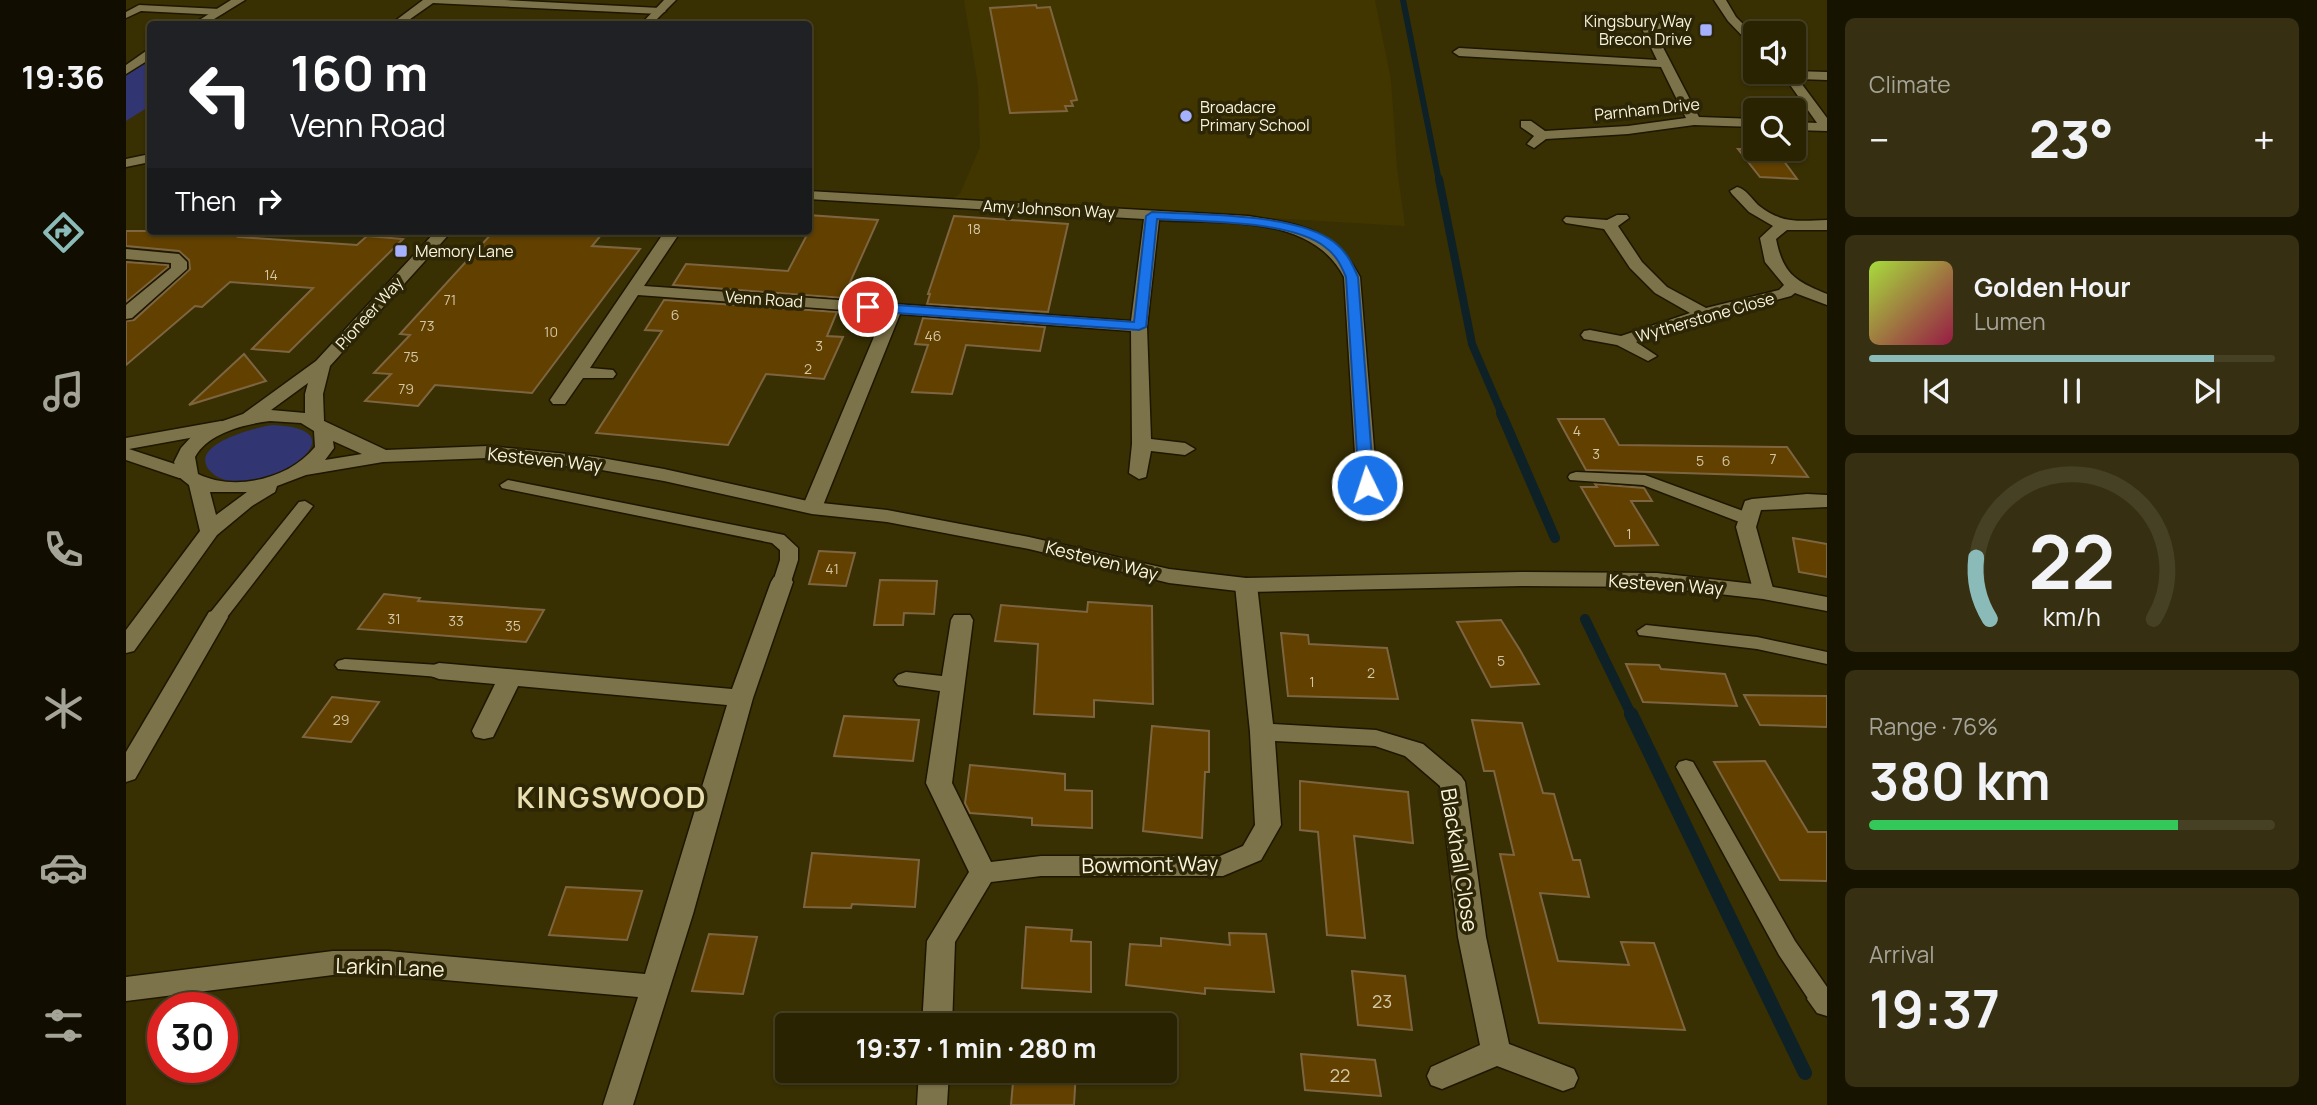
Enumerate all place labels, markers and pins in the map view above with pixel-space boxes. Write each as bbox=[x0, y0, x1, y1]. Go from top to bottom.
place label: Kingsbury Way Brecon Drive bbox=[1584, 10, 1693, 50]
marker: Kingsbury Way Brecon Drive bbox=[1698, 22, 1714, 38]
place label: Broadacre Primary School bbox=[1200, 96, 1310, 136]
marker: Broadacre Primary School bbox=[1178, 108, 1194, 124]
place label: Memory Lane bbox=[415, 240, 514, 262]
marker: Memory Lane bbox=[393, 243, 409, 259]
pin bbox=[838, 277, 898, 337]

